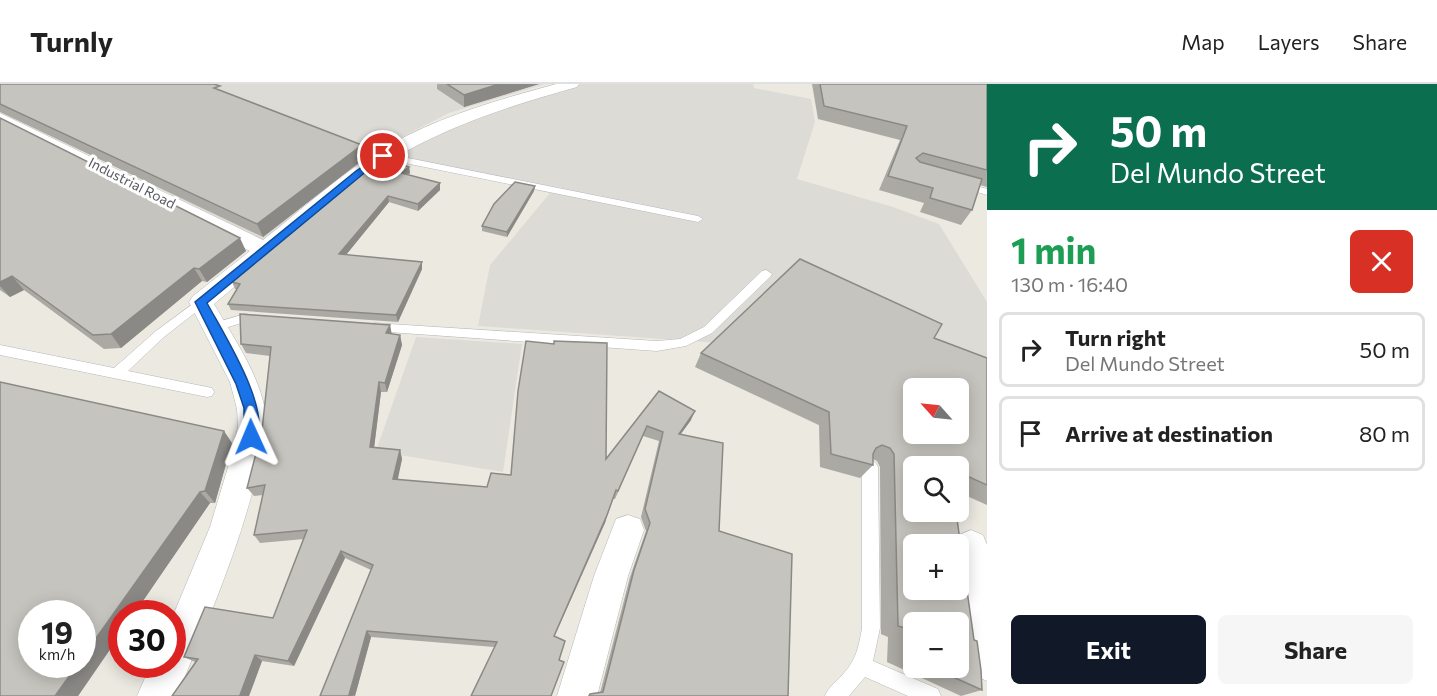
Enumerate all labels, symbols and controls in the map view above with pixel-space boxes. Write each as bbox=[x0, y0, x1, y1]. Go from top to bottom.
text: Turnly bbox=[30, 24, 113, 58]
text: Map bbox=[1181, 29, 1225, 54]
text: Layers bbox=[1258, 29, 1320, 54]
text: Share bbox=[1353, 29, 1407, 54]
text: 50 m bbox=[1110, 104, 1207, 156]
icon: right bbox=[1011, 108, 1089, 186]
pin bbox=[357, 130, 408, 181]
icon: arrive bbox=[366, 139, 399, 172]
street label: Industrial Road bbox=[86, 153, 179, 212]
text: Del Mundo Street bbox=[1110, 156, 1326, 189]
text: 1 min bbox=[1011, 227, 1096, 271]
button: close bbox=[1350, 230, 1413, 293]
text: 130 m · 16:40 bbox=[1011, 272, 1128, 296]
text: Turn right bbox=[1065, 324, 1166, 351]
icon: right bbox=[1014, 333, 1047, 366]
text: 50 m bbox=[1360, 336, 1410, 363]
text: Del Mundo Street bbox=[1065, 351, 1225, 375]
north arrow bbox=[903, 378, 969, 444]
map controls bbox=[903, 378, 969, 678]
position arrow bbox=[219, 405, 283, 469]
icon: arrive bbox=[1014, 417, 1047, 450]
text: Arrive at destination bbox=[1065, 420, 1273, 447]
text: 80 m bbox=[1359, 420, 1410, 447]
button: search bbox=[903, 456, 969, 522]
button: + bbox=[903, 534, 969, 600]
speed limit sign: 30 bbox=[108, 600, 186, 678]
button: − bbox=[903, 612, 969, 678]
text: 19 bbox=[41, 613, 73, 650]
button: Exit bbox=[1011, 615, 1206, 684]
button: Share bbox=[1218, 615, 1413, 684]
text: km/h bbox=[39, 645, 75, 663]

